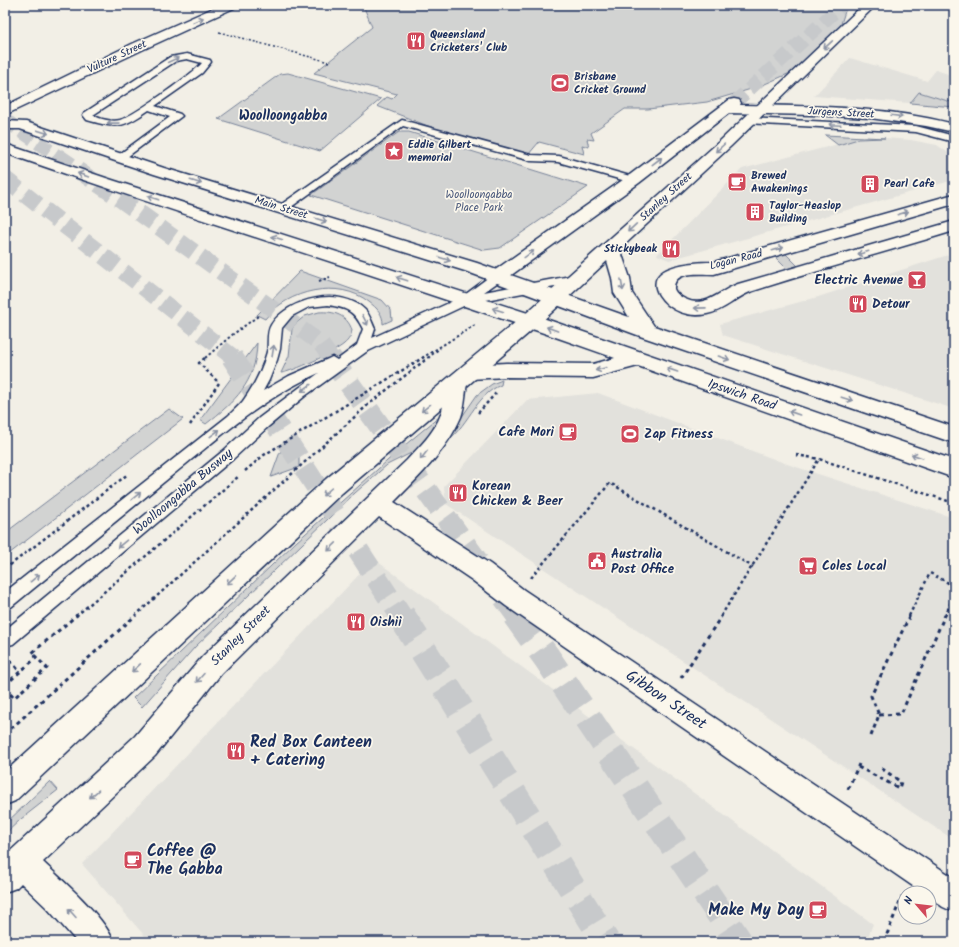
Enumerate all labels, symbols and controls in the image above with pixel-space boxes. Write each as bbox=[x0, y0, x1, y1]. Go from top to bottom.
one-way arrow bbox=[191, 15, 203, 23]
place label: Queensland Cricketers' Club bbox=[430, 26, 507, 57]
restaurant icon: Queensland Cricketers' Club bbox=[405, 30, 427, 52]
street label: Vulture Street bbox=[84, 35, 151, 79]
one-way arrow bbox=[823, 40, 833, 50]
one-way arrow bbox=[167, 56, 179, 63]
place label: Brisbane Cricket Ground bbox=[574, 68, 647, 99]
sports icon: Brisbane Cricket Ground bbox=[549, 72, 571, 94]
street label: Jurgens Street bbox=[807, 102, 876, 124]
district label: Woolloongabba bbox=[239, 105, 327, 127]
one-way arrow bbox=[890, 112, 903, 120]
one-way arrow bbox=[107, 119, 120, 127]
one-way arrow bbox=[829, 122, 842, 129]
one-way arrow bbox=[37, 129, 49, 137]
place label: Eddie Gilbert memorial bbox=[408, 136, 472, 167]
place icon: Eddie Gilbert memorial bbox=[383, 140, 405, 162]
one-way arrow bbox=[716, 143, 726, 152]
one-way arrow bbox=[651, 157, 662, 166]
place label: Brewed Awakenings bbox=[751, 167, 808, 198]
street label: Stanley Street bbox=[635, 168, 697, 226]
one-way arrow bbox=[77, 170, 89, 178]
cafe icon: Brewed Awakenings bbox=[726, 171, 748, 193]
building icon: Pearl Cafe bbox=[859, 173, 881, 195]
place label: Pearl Cafe bbox=[884, 175, 935, 193]
one-way arrow bbox=[190, 179, 203, 186]
park label: Woolloongabba Place Park bbox=[446, 186, 512, 217]
street label: Main Street bbox=[252, 191, 310, 225]
one-way arrow bbox=[147, 194, 160, 201]
place label: Taylor-Heaslop Building bbox=[769, 197, 841, 228]
building icon: Taylor-Heaslop Building bbox=[744, 201, 766, 223]
one-way arrow bbox=[897, 209, 910, 216]
one-way arrow bbox=[314, 217, 327, 224]
one-way arrow bbox=[627, 223, 637, 233]
one-way arrow bbox=[271, 234, 284, 241]
restaurant icon: Stickybeak bbox=[660, 238, 682, 260]
place label: Stickybeak bbox=[604, 240, 658, 258]
street label: Logan Road bbox=[708, 245, 765, 275]
one-way arrow bbox=[772, 245, 785, 252]
one-way arrow bbox=[523, 250, 534, 258]
one-way arrow bbox=[857, 250, 870, 257]
one-way arrow bbox=[438, 256, 451, 263]
bar icon: Electric Avenue bbox=[906, 269, 928, 291]
place label: Electric Avenue bbox=[814, 270, 904, 291]
one-way arrow bbox=[396, 275, 409, 282]
one-way arrow bbox=[618, 278, 626, 291]
restaurant icon: Detour bbox=[847, 293, 869, 315]
place label: Detour bbox=[872, 294, 911, 315]
one-way arrow bbox=[694, 304, 707, 312]
one-way arrow bbox=[493, 306, 505, 314]
one-way arrow bbox=[362, 314, 369, 326]
one-way arrow bbox=[546, 324, 558, 332]
one-way arrow bbox=[269, 345, 277, 358]
one-way arrow bbox=[717, 354, 729, 362]
one-way arrow bbox=[595, 366, 608, 373]
one-way arrow bbox=[666, 366, 678, 374]
street label: Ipswich Road bbox=[705, 373, 780, 417]
one-way arrow bbox=[301, 383, 312, 392]
one-way arrow bbox=[840, 396, 852, 404]
one-way arrow bbox=[421, 403, 432, 412]
one-way arrow bbox=[788, 409, 801, 416]
cafe icon: Cafe Mori bbox=[557, 421, 579, 443]
place label: Cafe Mori bbox=[499, 422, 555, 443]
sports icon: Zap Fitness bbox=[619, 423, 641, 445]
place label: Zap Fitness bbox=[644, 424, 713, 445]
one-way arrow bbox=[210, 428, 221, 437]
street label: Woolloongabba Busway bbox=[128, 443, 238, 540]
one-way arrow bbox=[420, 450, 428, 461]
one-way arrow bbox=[911, 452, 924, 459]
place label: Korean Chicken & Beer bbox=[472, 476, 564, 512]
restaurant icon: Korean Chicken & Beer bbox=[447, 482, 469, 504]
one-way arrow bbox=[322, 487, 332, 497]
one-way arrow bbox=[131, 491, 142, 500]
one-way arrow bbox=[116, 539, 127, 548]
one-way arrow bbox=[327, 542, 337, 552]
place label: Australia Post Office bbox=[611, 544, 675, 580]
public building icon: Australia Post Office bbox=[586, 550, 608, 572]
supermarket icon: Coles Local bbox=[797, 555, 819, 577]
place label: Coles Local bbox=[822, 556, 887, 577]
one-way arrow bbox=[30, 573, 41, 582]
one-way arrow bbox=[226, 575, 236, 584]
street label: Stanley Street bbox=[206, 600, 277, 671]
restaurant icon: Oishii bbox=[345, 611, 367, 633]
place label: Oishii bbox=[370, 612, 402, 633]
one-way arrow bbox=[131, 664, 141, 673]
street label: Gibbon Street bbox=[620, 664, 712, 737]
one-way arrow bbox=[195, 673, 204, 683]
place label: Red Box Canteen + Catering bbox=[250, 730, 372, 773]
restaurant icon: Red Box Canteen + Catering bbox=[225, 740, 247, 762]
one-way arrow bbox=[89, 790, 100, 799]
place label: Coffee @ The Gabba bbox=[147, 839, 223, 882]
cafe icon: Coffee @ The Gabba bbox=[122, 849, 144, 871]
north arrow bbox=[897, 885, 937, 925]
text: N bbox=[899, 893, 919, 908]
place label: Make My Day bbox=[708, 898, 805, 923]
cafe icon: Make My Day bbox=[807, 899, 829, 921]
one-way arrow bbox=[67, 908, 77, 918]

